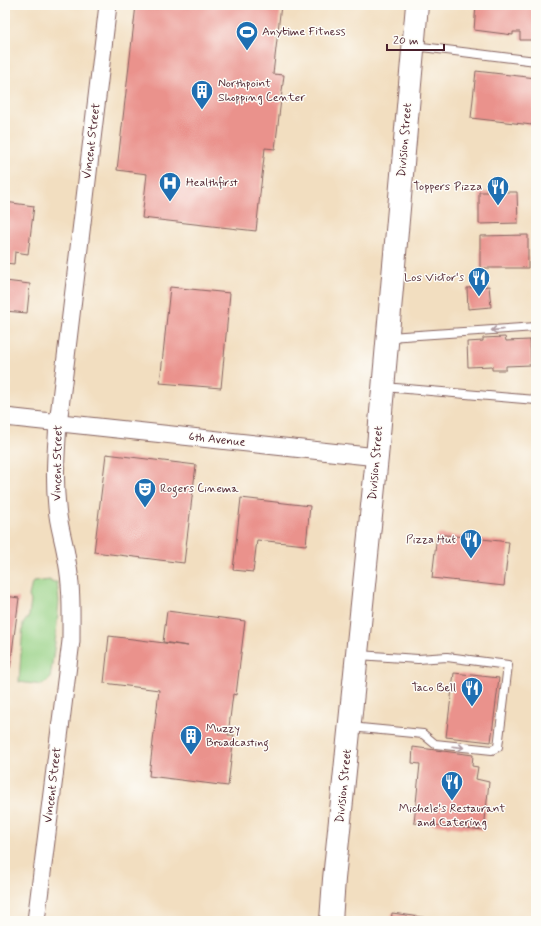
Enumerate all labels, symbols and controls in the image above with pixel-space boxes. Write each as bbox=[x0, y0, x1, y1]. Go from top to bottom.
sports icon: Anytime Fitness bbox=[234, 19, 260, 52]
place label: Anytime Fitness bbox=[262, 24, 346, 40]
scale bar bbox=[387, 26, 444, 52]
text: 20 m bbox=[393, 33, 419, 49]
place label: Northpoint Shopping Center bbox=[218, 76, 305, 106]
building icon: Northpoint Shopping Center bbox=[189, 78, 215, 111]
street label: Vincent Street bbox=[79, 102, 105, 180]
street label: Division Street bbox=[394, 102, 416, 178]
hospital icon: Healthfirst bbox=[157, 170, 183, 203]
restaurant icon: Toppers Pizza bbox=[485, 174, 511, 207]
place label: Healthfirst bbox=[186, 175, 238, 191]
place label: Toppers Pizza bbox=[413, 179, 482, 195]
restaurant icon: Los Victor's bbox=[466, 265, 492, 298]
place label: Los Victor's bbox=[404, 270, 465, 286]
one-way arrow bbox=[491, 326, 504, 333]
street label: Vincent Street bbox=[49, 424, 67, 501]
street label: Division Street bbox=[365, 425, 387, 501]
street label: 6th Avenue bbox=[188, 429, 246, 451]
theatre icon: Rogers Cinema bbox=[132, 476, 158, 509]
place label: Rogers Cinema bbox=[160, 481, 239, 498]
restaurant icon: Pizza Hut bbox=[458, 527, 484, 560]
place label: Pizza Hut bbox=[406, 532, 457, 548]
restaurant icon: Taco Bell bbox=[459, 675, 485, 708]
place label: Taco Bell bbox=[411, 680, 456, 696]
place label: Muzzy Broadcasting bbox=[206, 721, 269, 752]
building icon: Muzzy Broadcasting bbox=[178, 723, 204, 756]
one-way arrow bbox=[451, 743, 464, 750]
street label: Vincent Street bbox=[40, 746, 66, 824]
street label: Division Street bbox=[332, 748, 356, 824]
restaurant icon: Michele's Restaurant and Catering bbox=[439, 769, 465, 802]
place label: Michele's Restaurant and Catering bbox=[399, 801, 505, 831]

